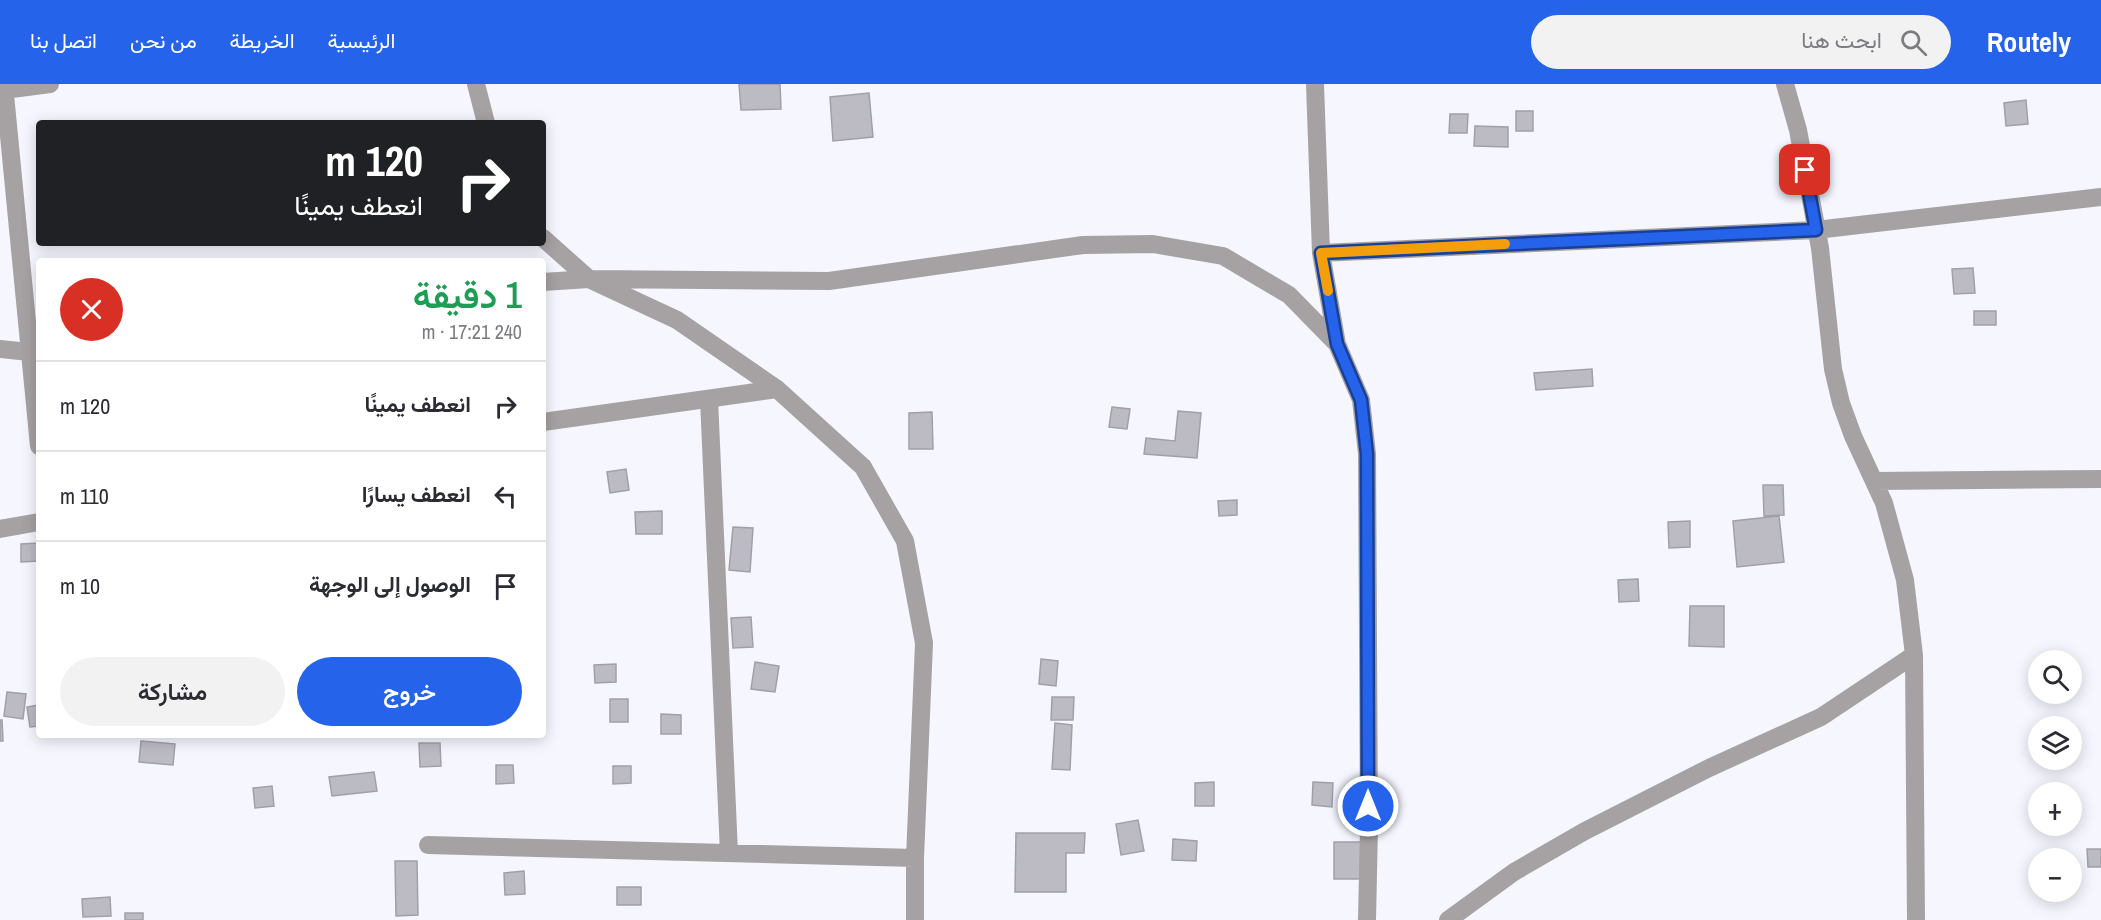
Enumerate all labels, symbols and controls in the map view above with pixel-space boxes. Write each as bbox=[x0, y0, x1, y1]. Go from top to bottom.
search box bbox=[1531, 15, 1951, 69]
text: Routely bbox=[1987, 23, 2071, 61]
text: ابحث هنا bbox=[1801, 25, 1882, 55]
text: اتصل بنا bbox=[30, 26, 97, 55]
text: من نحن bbox=[130, 26, 197, 55]
text: الخريطة bbox=[230, 26, 295, 55]
text: الرئيسية bbox=[328, 26, 395, 55]
icon: search bbox=[1897, 26, 1930, 59]
text: 120 m bbox=[325, 133, 423, 189]
icon: right bbox=[444, 144, 522, 222]
pin bbox=[1779, 144, 1830, 195]
icon: arrive bbox=[1788, 153, 1821, 186]
text: انعطف يمينًا bbox=[294, 187, 423, 223]
text: 1 دقيقة bbox=[413, 271, 522, 319]
button: close bbox=[60, 278, 123, 341]
text: 240 m · 17:21 bbox=[422, 318, 522, 345]
text: انعطف يمينًا bbox=[365, 389, 471, 419]
icon: right bbox=[489, 390, 522, 423]
text: 120 m bbox=[60, 391, 110, 421]
text: انعطف يسارًا bbox=[362, 479, 471, 509]
icon: left bbox=[489, 480, 522, 513]
text: 110 m bbox=[60, 481, 109, 511]
text: الوصول إلى الوجهة bbox=[309, 569, 471, 599]
icon: arrive bbox=[489, 570, 522, 603]
text: 10 m bbox=[60, 571, 100, 601]
map controls bbox=[2028, 650, 2082, 902]
button: search bbox=[2028, 650, 2082, 704]
button: مشاركة bbox=[60, 657, 285, 726]
button: خروج bbox=[297, 657, 522, 726]
button: layers bbox=[2028, 716, 2082, 770]
position arrow bbox=[1336, 774, 1400, 838]
button: + bbox=[2028, 782, 2082, 836]
button: − bbox=[2028, 848, 2082, 902]

